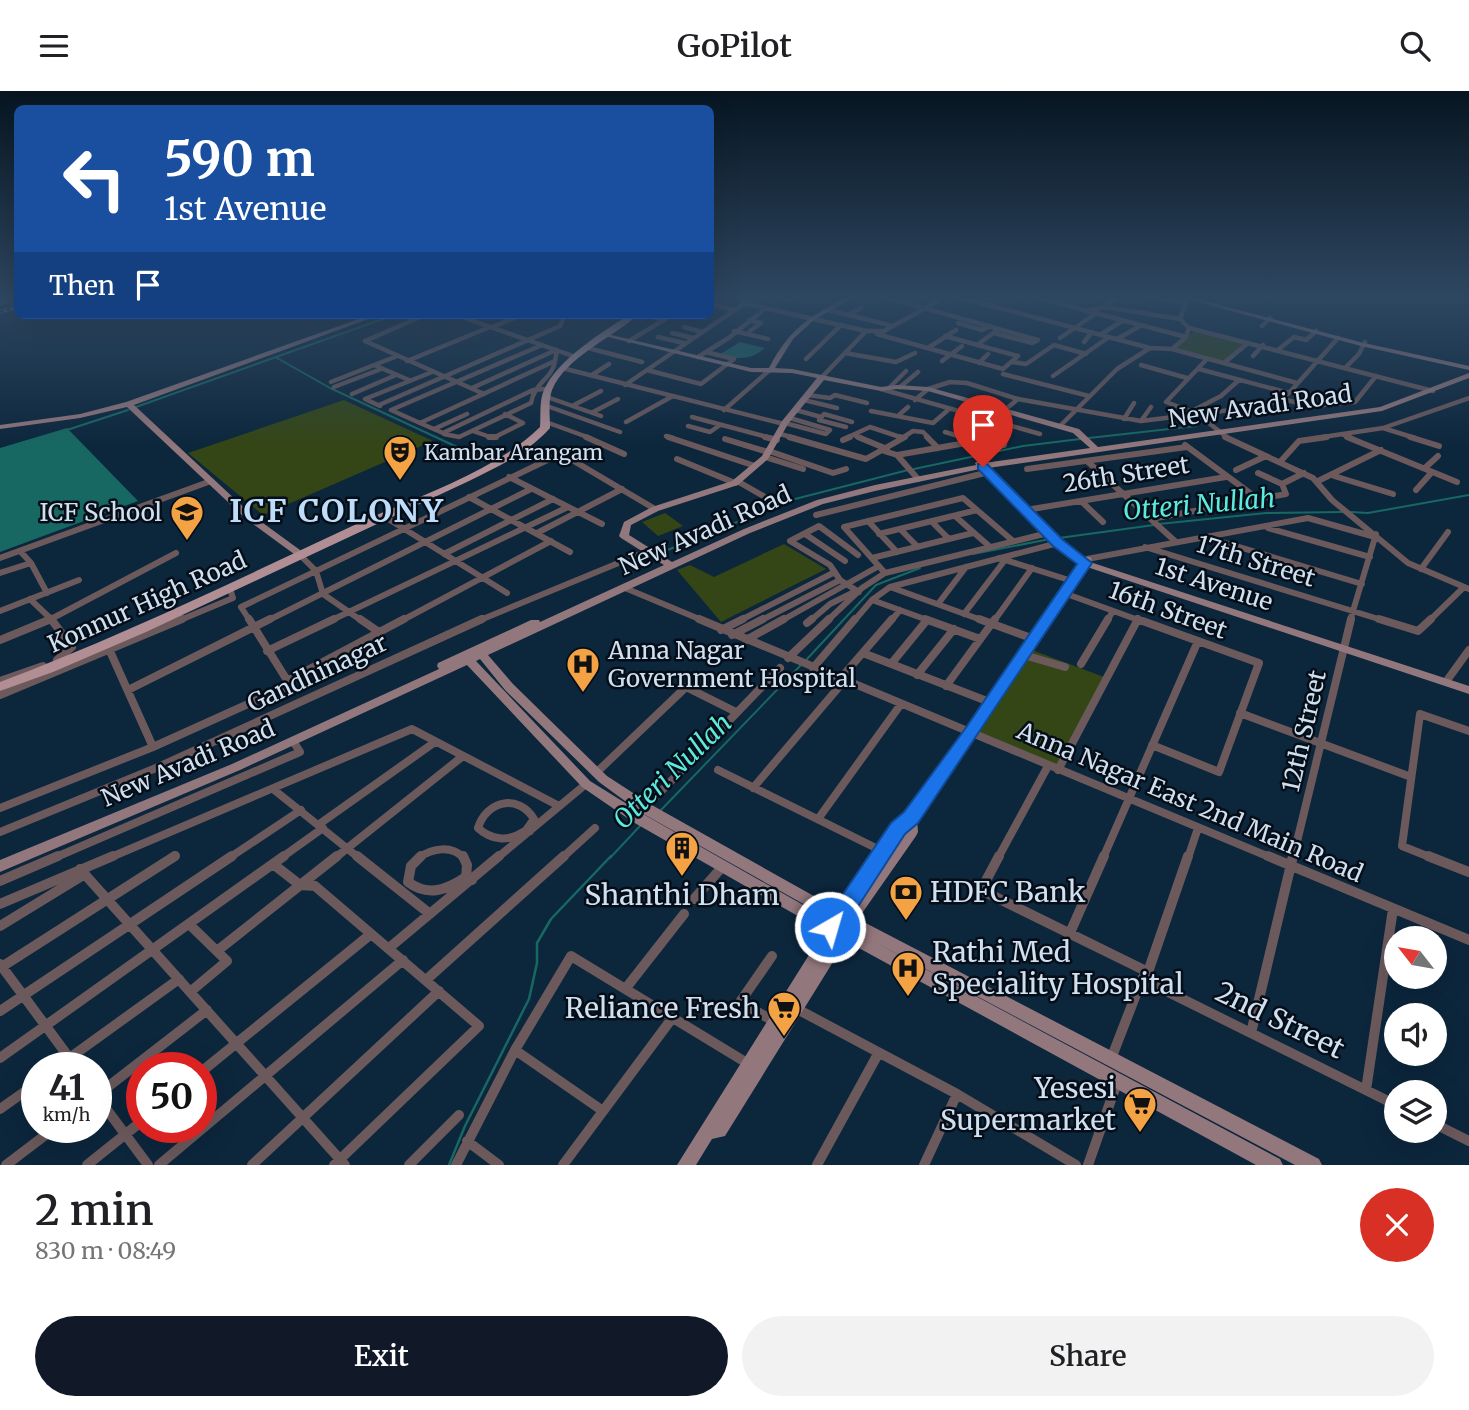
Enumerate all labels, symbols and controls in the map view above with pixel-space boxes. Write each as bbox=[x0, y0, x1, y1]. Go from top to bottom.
text: GoPilot bbox=[677, 26, 792, 66]
icon: menu bbox=[35, 27, 73, 65]
icon: search bbox=[1396, 27, 1434, 65]
text: 590 m bbox=[164, 128, 315, 189]
icon: left bbox=[49, 133, 140, 224]
text: 1st Avenue bbox=[164, 189, 326, 229]
icon: arrive bbox=[129, 266, 167, 304]
text: Then bbox=[49, 269, 115, 302]
street label: New Avadi Road bbox=[1166, 378, 1354, 434]
pin bbox=[953, 395, 1013, 467]
icon: arrive bbox=[964, 406, 1002, 444]
theatre icon: Kambar Arangam bbox=[381, 433, 419, 482]
place label: Kambar Arangam bbox=[424, 439, 603, 466]
street label: 26th Street bbox=[1061, 449, 1192, 499]
street label: New Avadi Road bbox=[614, 478, 796, 582]
water label: Otteri Nullah bbox=[1122, 481, 1276, 527]
district label: ICF COLONY bbox=[229, 491, 445, 531]
school or university icon: ICF School bbox=[168, 493, 206, 542]
place label: ICF School bbox=[39, 497, 162, 528]
street label: 17th Street bbox=[1193, 528, 1320, 594]
street label: Konnur High Road bbox=[43, 544, 251, 660]
street label: 1st Avenue bbox=[1151, 550, 1277, 618]
street label: 16th Street bbox=[1105, 574, 1232, 646]
street label: Gandhinagar bbox=[242, 627, 392, 719]
place label: Anna Nagar Government Hospital bbox=[607, 635, 856, 694]
hospital icon: Anna Nagar Government Hospital bbox=[564, 645, 602, 694]
street label: 12th Street bbox=[1275, 667, 1333, 795]
water label: Otteri Nullah bbox=[606, 706, 738, 836]
street label: New Avadi Road bbox=[97, 713, 279, 813]
street label: Anna Nagar East 2nd Main Road bbox=[1012, 715, 1368, 889]
building icon: Shanthi Dham bbox=[663, 829, 701, 878]
bank icon: HDFC Bank bbox=[887, 873, 925, 922]
place label: HDFC Bank bbox=[930, 874, 1086, 910]
place label: Shanthi Dham bbox=[584, 877, 780, 913]
position arrow bbox=[793, 890, 867, 964]
north arrow bbox=[1384, 926, 1447, 989]
map controls bbox=[1384, 926, 1447, 1143]
place label: Rathi Med Speciality Hospital bbox=[932, 934, 1184, 1002]
hospital icon: Rathi Med Speciality Hospital bbox=[889, 949, 927, 998]
street label: 2nd Street bbox=[1210, 973, 1350, 1067]
supermarket icon: Reliance Fresh bbox=[765, 989, 803, 1038]
place label: Reliance Fresh bbox=[565, 990, 760, 1026]
button: sound bbox=[1384, 1003, 1447, 1066]
speed limit sign: 50 bbox=[126, 1052, 217, 1143]
text: 41 bbox=[48, 1066, 85, 1110]
place label: Yesesi Supermarket bbox=[940, 1070, 1116, 1138]
button: layers bbox=[1384, 1080, 1447, 1143]
supermarket icon: Yesesi Supermarket bbox=[1121, 1085, 1159, 1134]
text: km/h bbox=[43, 1103, 90, 1126]
text: 2 min bbox=[35, 1184, 154, 1236]
button: close bbox=[1360, 1188, 1434, 1262]
text: 830 m · 08:49 bbox=[35, 1236, 176, 1265]
button: Exit bbox=[35, 1316, 728, 1396]
button: Share bbox=[742, 1316, 1434, 1396]

